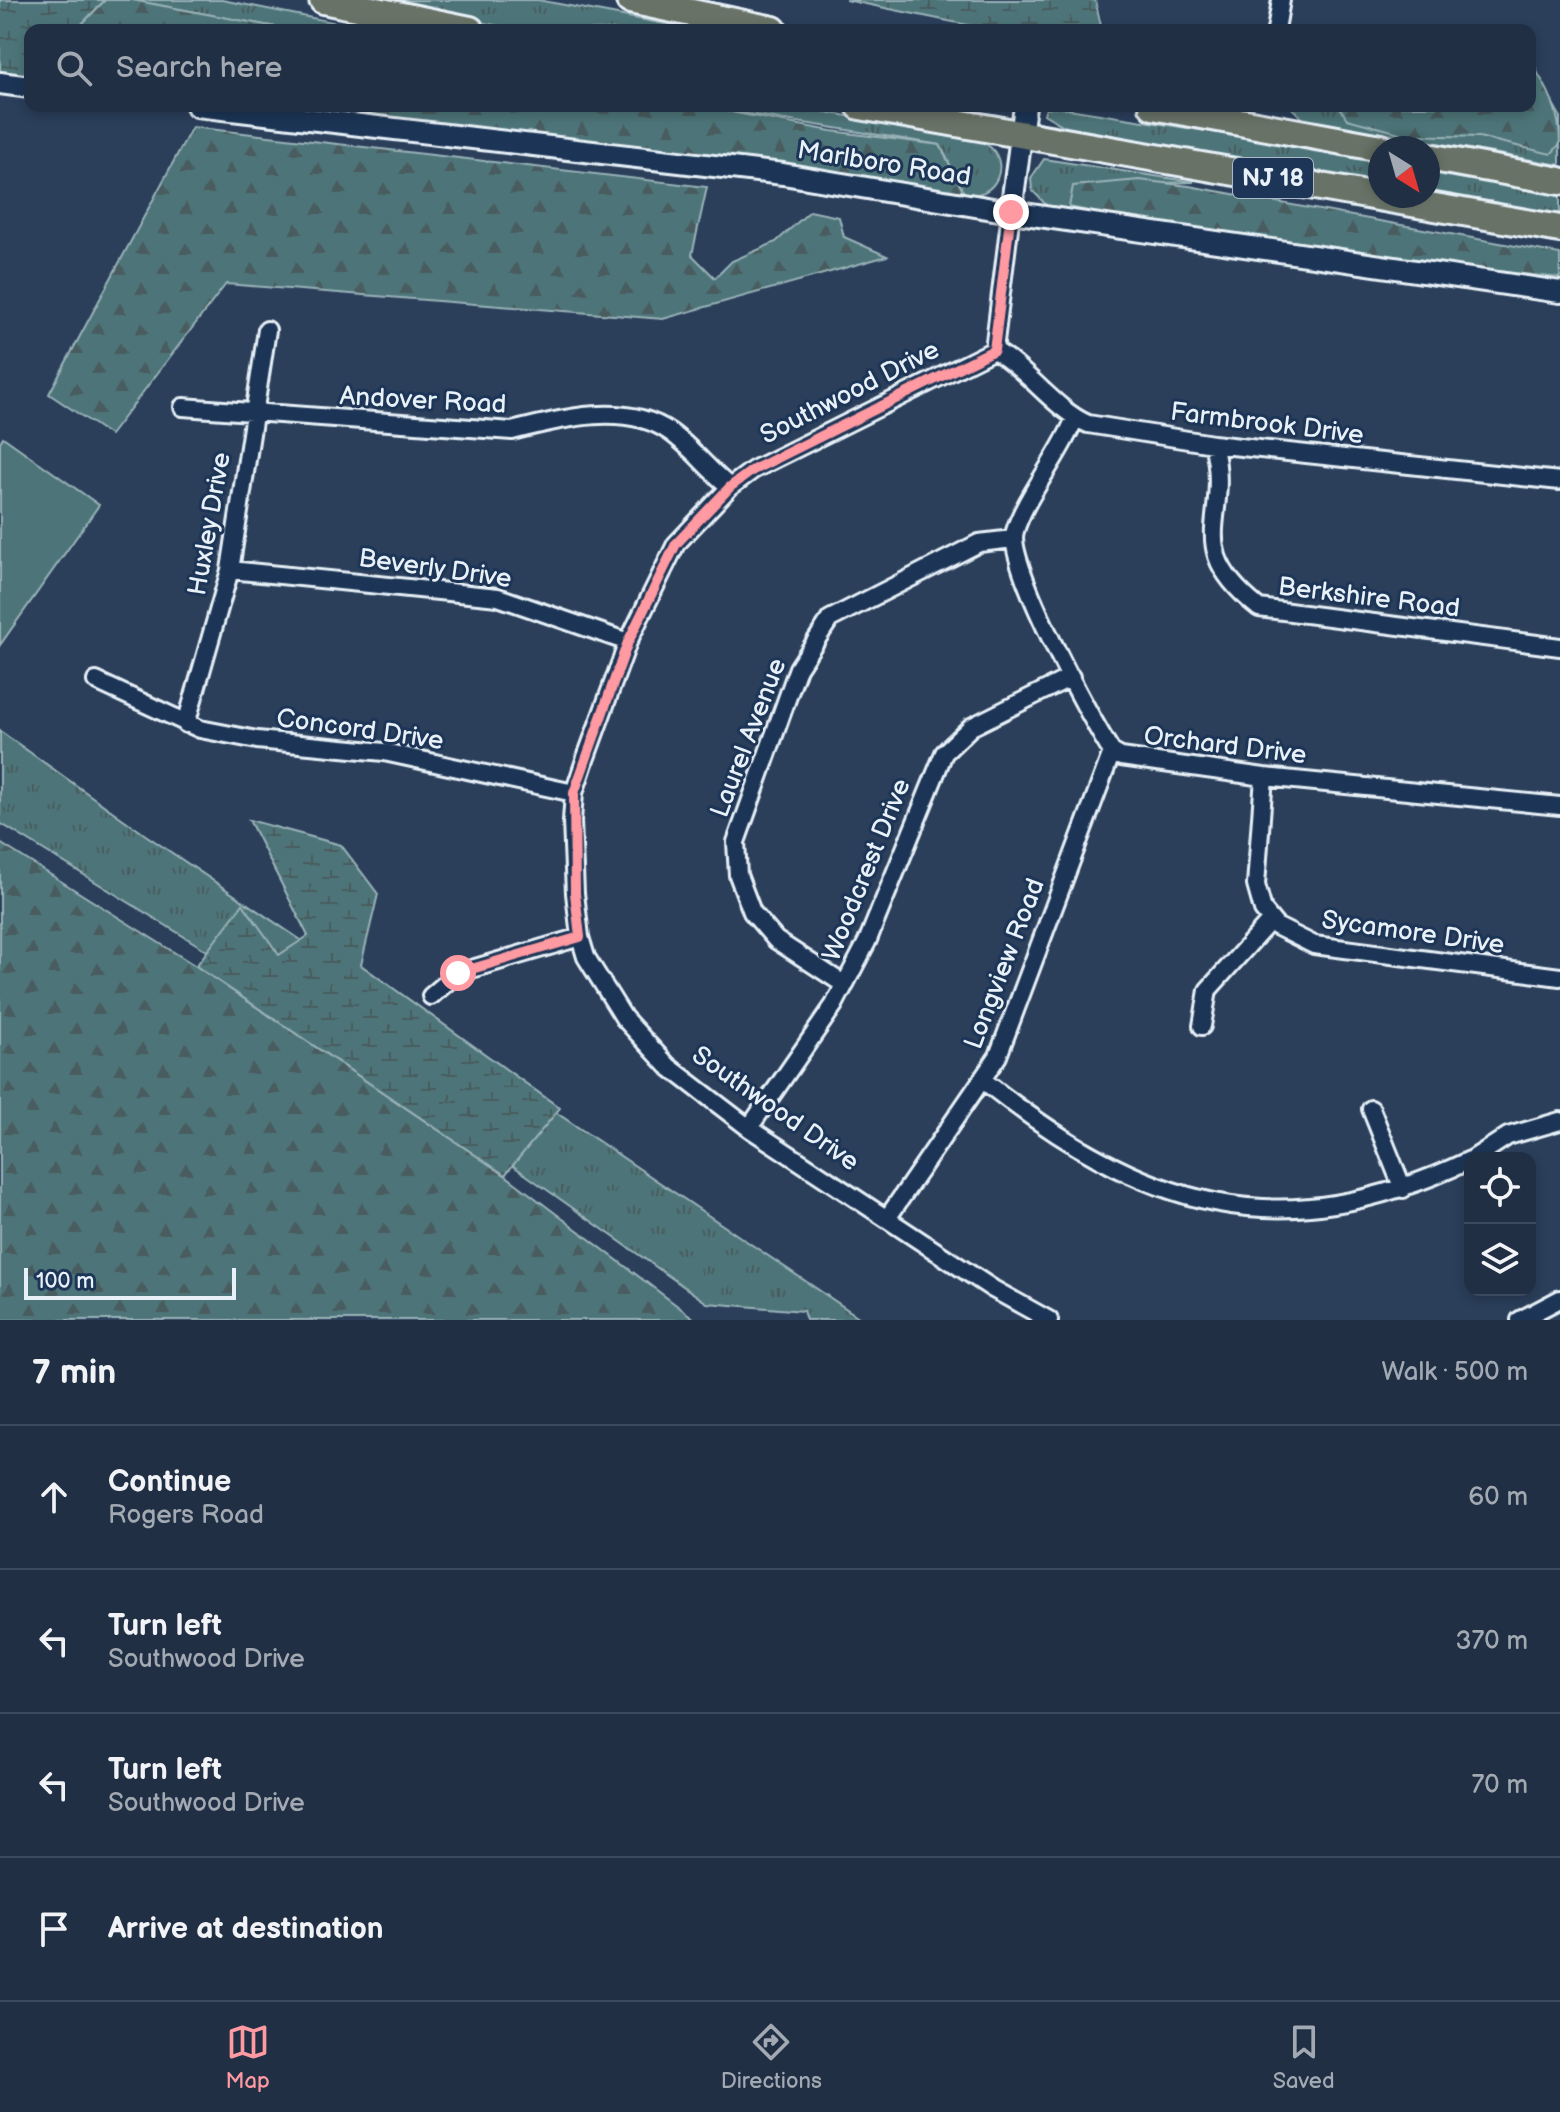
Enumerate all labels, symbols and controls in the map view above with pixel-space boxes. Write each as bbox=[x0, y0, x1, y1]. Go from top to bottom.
search box bbox=[24, 24, 1536, 112]
icon: search bbox=[52, 46, 96, 90]
text: Search here bbox=[116, 50, 282, 86]
street label: Marlboro Road bbox=[795, 135, 973, 193]
north arrow bbox=[1368, 136, 1440, 208]
road number: NJ 18 bbox=[1233, 158, 1313, 198]
route end bbox=[993, 194, 1029, 230]
street label: Southwood Drive bbox=[755, 335, 945, 451]
street label: Andover Road bbox=[339, 381, 507, 421]
street label: Farmbrook Drive bbox=[1169, 397, 1365, 451]
street label: Huxley Drive bbox=[182, 450, 238, 598]
street label: Beverly Drive bbox=[357, 543, 513, 595]
street label: Berkshire Road bbox=[1276, 571, 1462, 625]
street label: Laurel Avenue bbox=[704, 654, 794, 822]
street label: Concord Drive bbox=[274, 703, 446, 757]
street label: Orchard Drive bbox=[1142, 721, 1308, 771]
street label: Woodcrest Drive bbox=[816, 774, 918, 966]
street label: Longview Road bbox=[958, 874, 1052, 1054]
street label: Sycamore Drive bbox=[1320, 905, 1506, 961]
route start bbox=[440, 955, 476, 991]
street label: Southwood Drive bbox=[686, 1040, 864, 1178]
map controls bbox=[1464, 1152, 1536, 1296]
button: locate bbox=[1464, 1152, 1536, 1224]
button: layers bbox=[1464, 1224, 1536, 1296]
scale bar bbox=[24, 1264, 236, 1300]
text: 100 m bbox=[36, 1268, 95, 1295]
text: 7 min bbox=[32, 1352, 116, 1393]
text: Walk · 500 m bbox=[1382, 1357, 1528, 1388]
text: Continue bbox=[108, 1464, 231, 1500]
icon: ahead bbox=[32, 1475, 76, 1519]
text: 60 m bbox=[1468, 1482, 1528, 1513]
text: Rogers Road bbox=[108, 1500, 264, 1531]
text: Turn left bbox=[108, 1608, 222, 1644]
icon: left bbox=[32, 1619, 76, 1663]
text: 370 m bbox=[1455, 1626, 1528, 1657]
text: Southwood Drive bbox=[108, 1644, 305, 1675]
text: Turn left bbox=[108, 1752, 222, 1788]
icon: left bbox=[32, 1763, 76, 1807]
text: 70 m bbox=[1471, 1770, 1528, 1801]
text: Southwood Drive bbox=[108, 1788, 305, 1819]
icon: arrive bbox=[32, 1907, 76, 1951]
text: Arrive at destination bbox=[108, 1911, 384, 1947]
tab: Map bbox=[225, 2020, 270, 2095]
tab: Directions bbox=[721, 2020, 822, 2095]
tab: Saved bbox=[1273, 2020, 1335, 2095]

